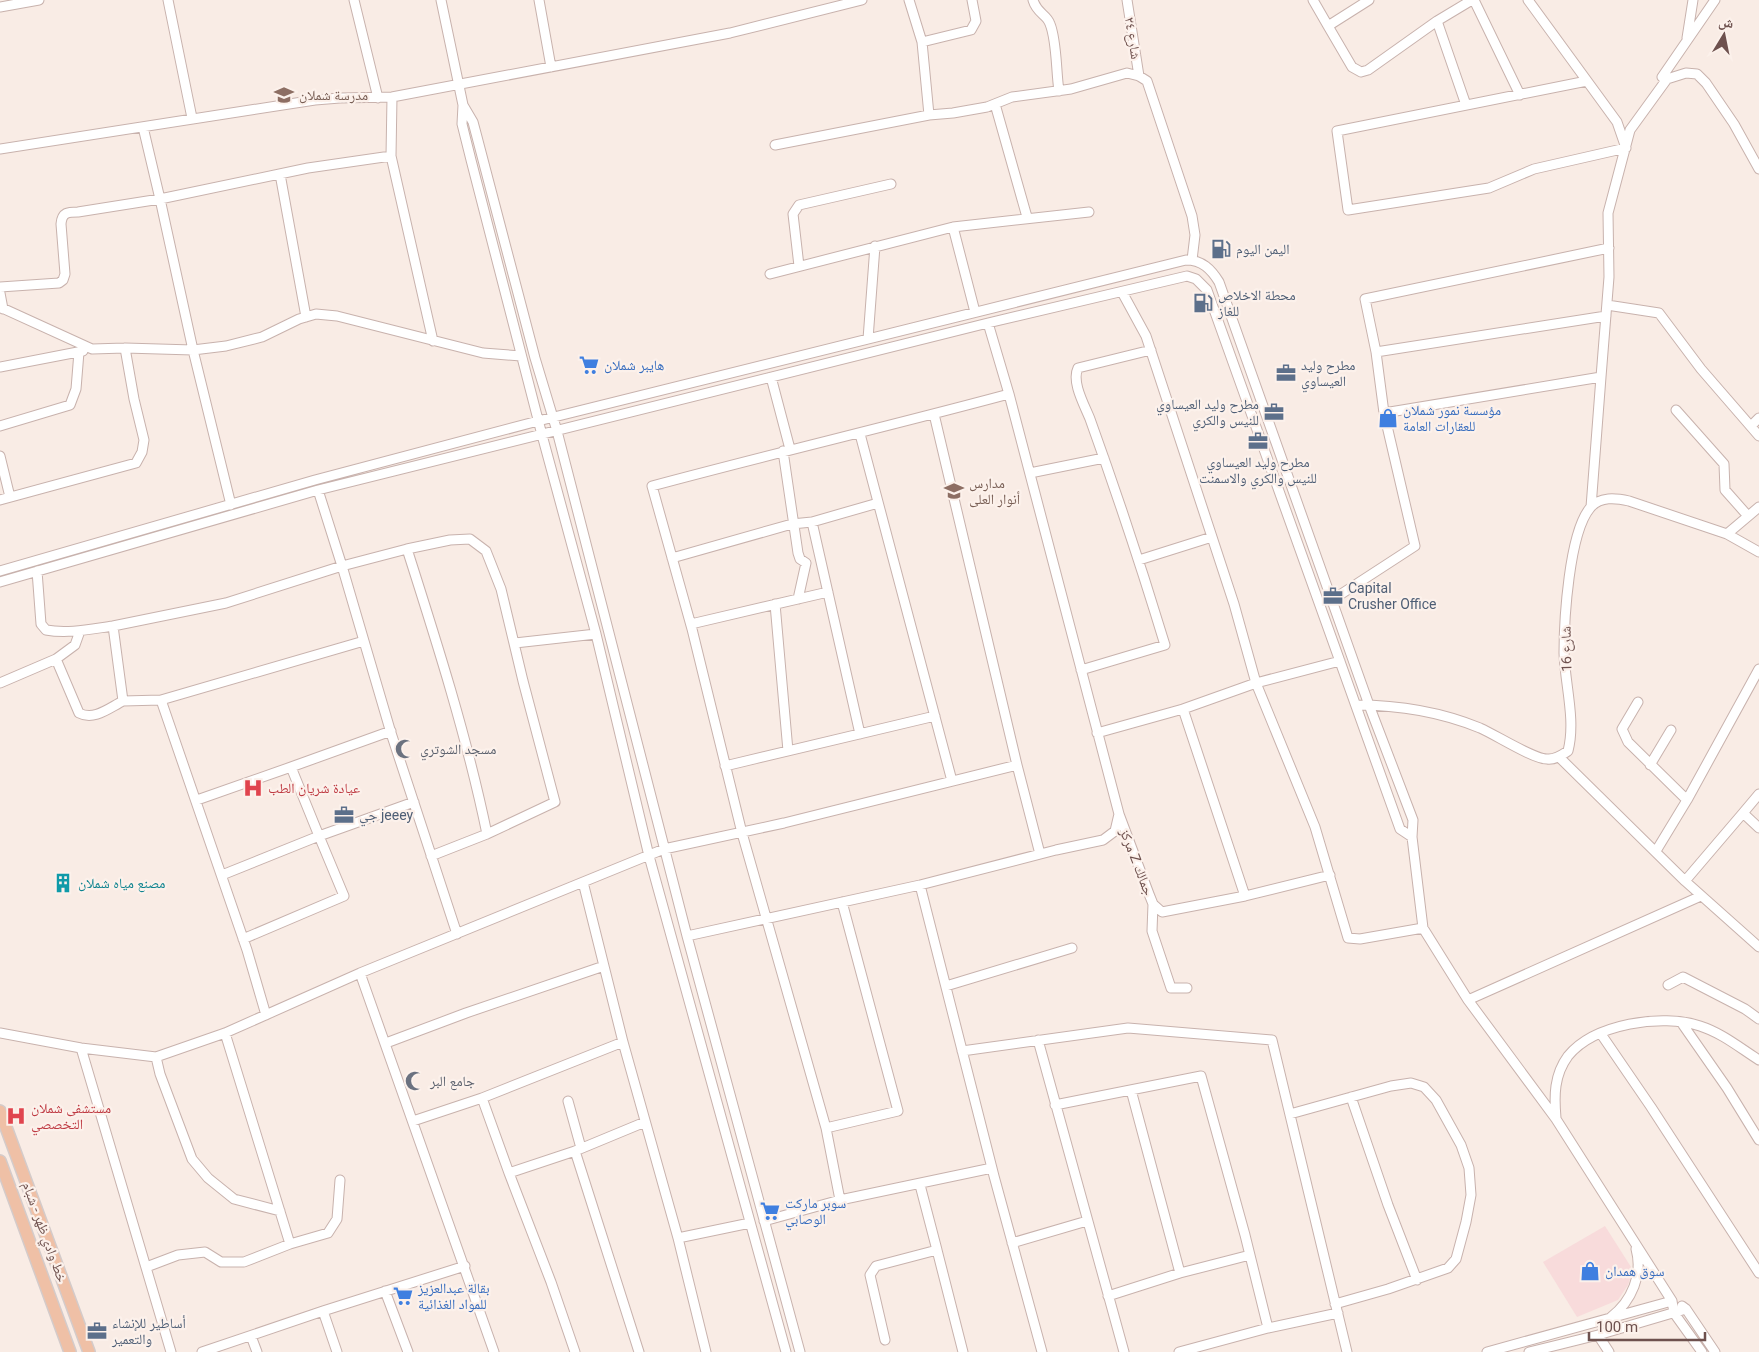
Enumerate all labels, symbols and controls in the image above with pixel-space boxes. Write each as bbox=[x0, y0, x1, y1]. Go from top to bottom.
north arrow bbox=[1699, 10, 1749, 60]
text: ش bbox=[1717, 13, 1735, 32]
street label: شارع ٢٤ bbox=[1120, 16, 1144, 61]
school or university icon: مدرسة شملان bbox=[273, 84, 295, 106]
place label: مدرسة شملان bbox=[299, 87, 368, 104]
fuel station icon: اليمن اليوم bbox=[1210, 238, 1232, 260]
place label: اليمن اليوم bbox=[1236, 241, 1290, 259]
place label: محطة الاخلاص للغاز bbox=[1217, 287, 1296, 320]
fuel station icon: محطة الاخلاص للغاز bbox=[1192, 292, 1214, 314]
supermarket icon: هايبر شملان bbox=[578, 354, 600, 376]
place label: هايبر شملان bbox=[604, 357, 664, 374]
place label: مطرح وليد العيساوي bbox=[1301, 357, 1355, 393]
office icon: مطرح وليد العيساوي bbox=[1275, 362, 1297, 384]
place label: مطرح وليد العيساوي للنيس والكري bbox=[1156, 396, 1259, 432]
office icon: مطرح وليد العيساوي للنيس والكري bbox=[1263, 401, 1285, 423]
place label: مؤسسة نمور شملان للعقارات العامة bbox=[1403, 402, 1501, 435]
shop icon: مؤسسة نمور شملان للعقارات العامة bbox=[1377, 407, 1399, 429]
office icon: مطرح وليد العيساوي للنيس والكري والاسمنت bbox=[1247, 430, 1269, 452]
place label: مطرح وليد العيساوي للنيس والكري والاسمنت bbox=[1199, 454, 1317, 490]
place label: مدارس أنوار العلى bbox=[969, 475, 1020, 508]
school or university icon: مدارس أنوار العلى bbox=[943, 480, 965, 502]
place label: Capital Crusher Office bbox=[1348, 580, 1436, 612]
office icon: Capital Crusher Office bbox=[1322, 585, 1344, 607]
street label: شارع 16 bbox=[1558, 626, 1576, 672]
mosque icon: مسجد الشوتري bbox=[394, 738, 416, 760]
place label: مسجد الشوتري bbox=[420, 741, 496, 761]
hospital icon: عيادة شريان الطب bbox=[242, 777, 264, 799]
place label: عيادة شريان الطب bbox=[268, 780, 360, 797]
office icon: جي jeeey bbox=[333, 804, 355, 826]
place label: جي jeeey bbox=[359, 807, 414, 827]
street label: مركز Z جمالك bbox=[1116, 825, 1157, 898]
building icon: مصنع مياه شملان bbox=[52, 872, 74, 894]
place label: مصنع مياه شملان bbox=[78, 875, 165, 893]
mosque icon: جامع البر bbox=[404, 1070, 426, 1092]
place label: جامع البر bbox=[429, 1073, 475, 1091]
place label: مستشفى شملان التخصصي bbox=[31, 1100, 111, 1136]
hospital icon: مستشفى شملان التخصصي bbox=[5, 1105, 27, 1127]
street label: خط وادي ظهر - شبام bbox=[16, 1180, 71, 1286]
place label: سوبر ماركت الوصابي bbox=[785, 1195, 846, 1231]
supermarket icon: سوبر ماركت الوصابي bbox=[759, 1200, 781, 1222]
shop icon: سوق همدان bbox=[1579, 1260, 1601, 1282]
place label: سوق همدان bbox=[1605, 1263, 1664, 1280]
place label: بقالة عبدالعزيز للمواد الغذائية bbox=[417, 1280, 490, 1313]
supermarket icon: بقالة عبدالعزيز للمواد الغذائية bbox=[392, 1285, 414, 1307]
scale bar bbox=[1589, 1310, 1705, 1342]
place label: أساطير للإنشاء والتعمير bbox=[111, 1315, 186, 1348]
text: 100 m bbox=[1596, 1318, 1638, 1336]
office icon: أساطير للإنشاء والتعمير bbox=[86, 1320, 108, 1342]

